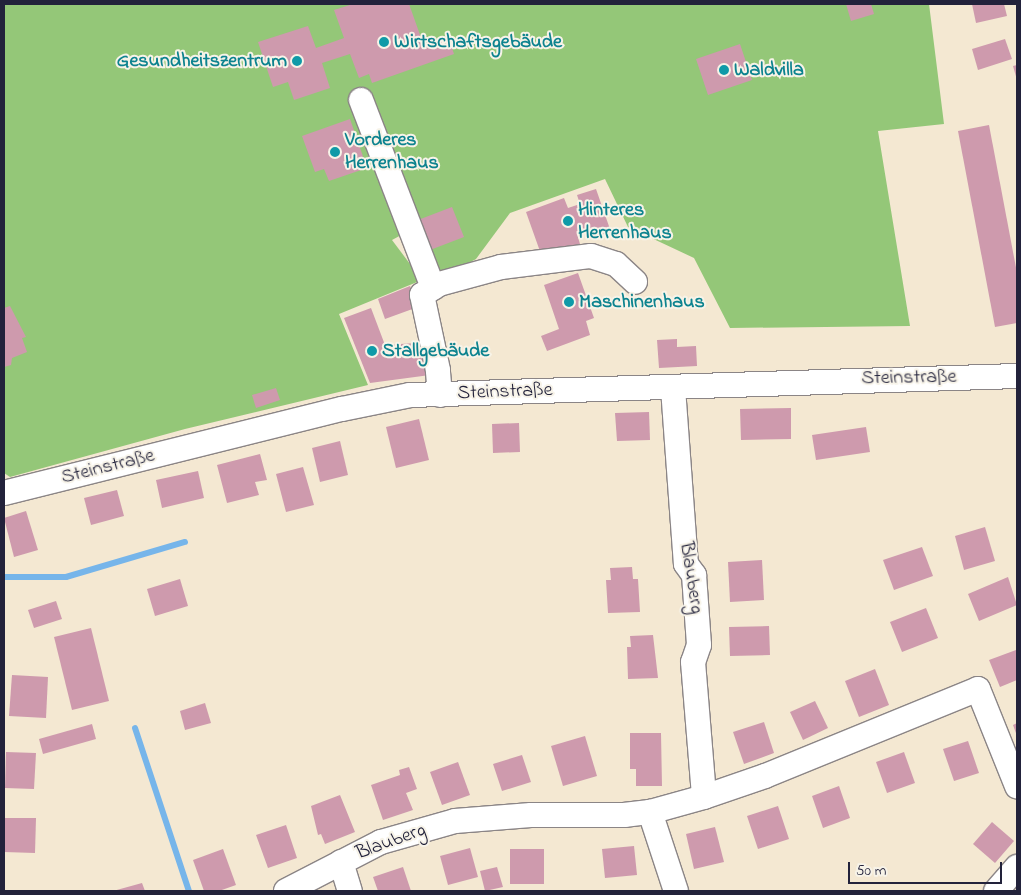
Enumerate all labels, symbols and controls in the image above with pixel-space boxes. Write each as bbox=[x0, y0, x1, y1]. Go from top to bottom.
place label: Wirtschaftsgebäude bbox=[394, 30, 562, 54]
marker: Wirtschaftsgebäude bbox=[378, 36, 390, 48]
place label: Gesundheitszentrum bbox=[117, 49, 287, 73]
marker: Gesundheitszentrum bbox=[291, 55, 303, 67]
place label: Waldvilla bbox=[734, 58, 804, 82]
marker: Waldvilla bbox=[718, 64, 730, 76]
place label: Vorderes Herrenhaus bbox=[345, 128, 439, 175]
marker: Vorderes Herrenhaus bbox=[329, 146, 341, 158]
place label: Hinteres Herrenhaus bbox=[578, 198, 672, 245]
marker: Hinteres Herrenhaus bbox=[562, 215, 574, 227]
place label: Maschinenhaus bbox=[579, 290, 705, 314]
marker: Maschinenhaus bbox=[563, 296, 575, 308]
place label: Stallgebäude bbox=[382, 339, 489, 363]
marker: Stallgebäude bbox=[366, 345, 378, 357]
street label: Steinstraße bbox=[861, 365, 957, 391]
street label: Steinstraße bbox=[457, 378, 553, 406]
street label: Steinstraße bbox=[59, 444, 157, 490]
street label: Blauberg bbox=[673, 540, 709, 616]
street label: Blauberg bbox=[353, 818, 429, 866]
scale bar bbox=[851, 852, 1005, 884]
text: 50 m bbox=[856, 860, 886, 882]

